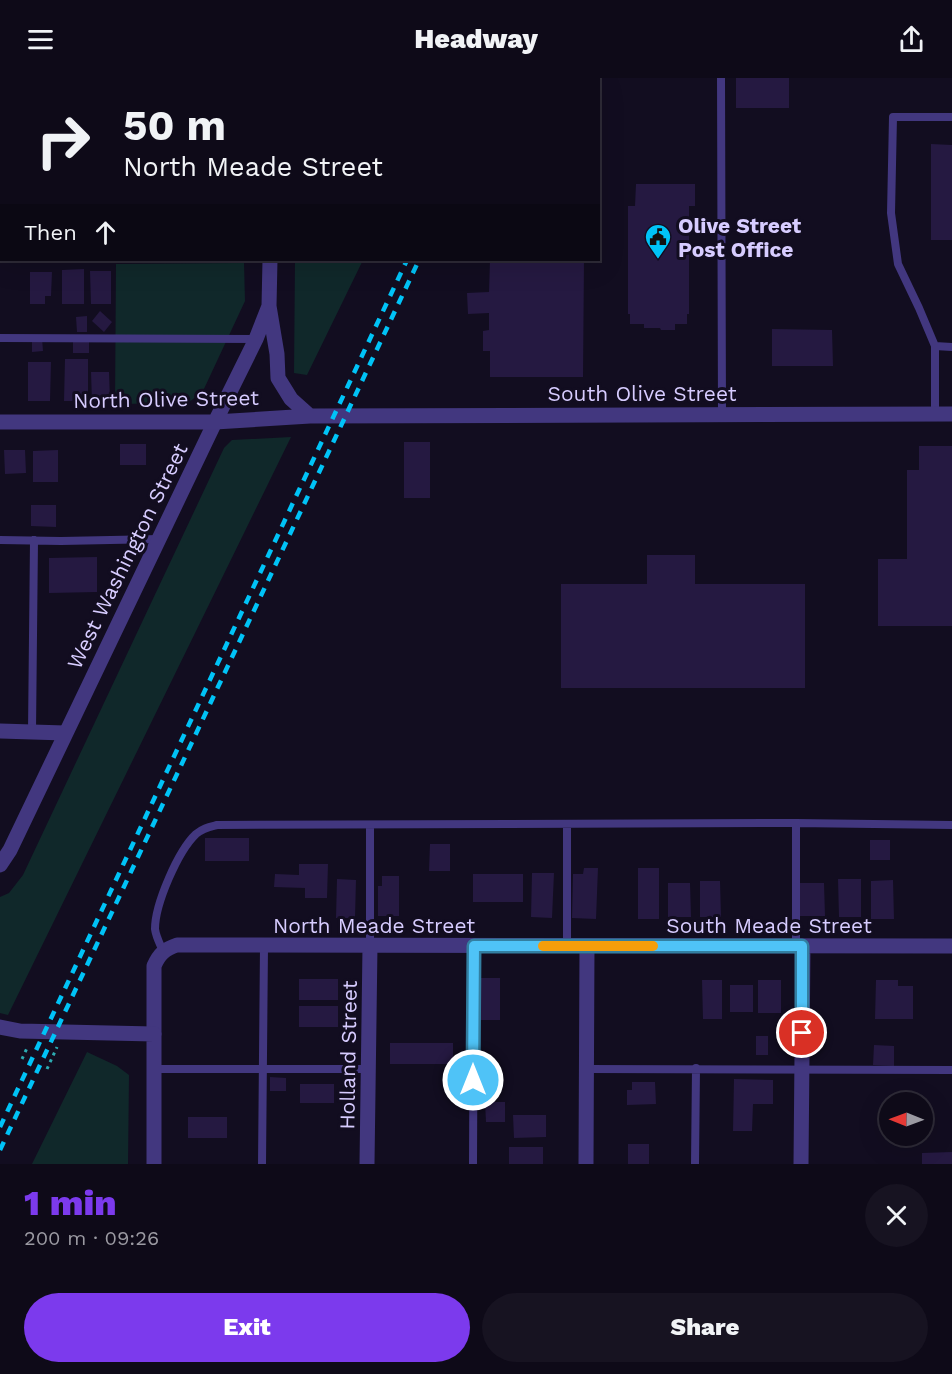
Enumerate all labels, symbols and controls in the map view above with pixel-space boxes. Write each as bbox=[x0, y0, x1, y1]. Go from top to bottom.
icon: menu bbox=[24, 23, 57, 56]
text: Headway bbox=[414, 23, 538, 55]
icon: share bbox=[895, 23, 928, 56]
text: 50 m bbox=[123, 101, 226, 150]
icon: right bbox=[24, 102, 102, 180]
text: North Meade Street bbox=[123, 151, 383, 183]
place label: Olive Street Post Office bbox=[678, 213, 801, 262]
icon: ahead bbox=[89, 216, 122, 249]
text: Then bbox=[24, 220, 77, 245]
public building icon: Olive Street Post Office bbox=[643, 222, 673, 260]
street label: South Olive Street bbox=[547, 381, 737, 406]
street label: North Olive Street bbox=[73, 385, 259, 413]
street label: West Washington Street bbox=[61, 439, 193, 673]
street label: North Meade Street bbox=[273, 913, 475, 938]
street label: South Meade Street bbox=[666, 913, 872, 938]
street label: Holland Street bbox=[334, 980, 362, 1130]
pin bbox=[776, 1007, 827, 1058]
icon: arrive bbox=[785, 1016, 818, 1049]
position arrow bbox=[441, 1048, 505, 1112]
north arrow bbox=[879, 1092, 933, 1146]
map controls bbox=[879, 1092, 933, 1146]
text: 1 min bbox=[24, 1182, 117, 1224]
button: close bbox=[865, 1184, 928, 1247]
text: 200 m · 09:26 bbox=[24, 1226, 159, 1250]
button: Exit bbox=[24, 1293, 470, 1362]
button: Share bbox=[482, 1293, 928, 1362]

